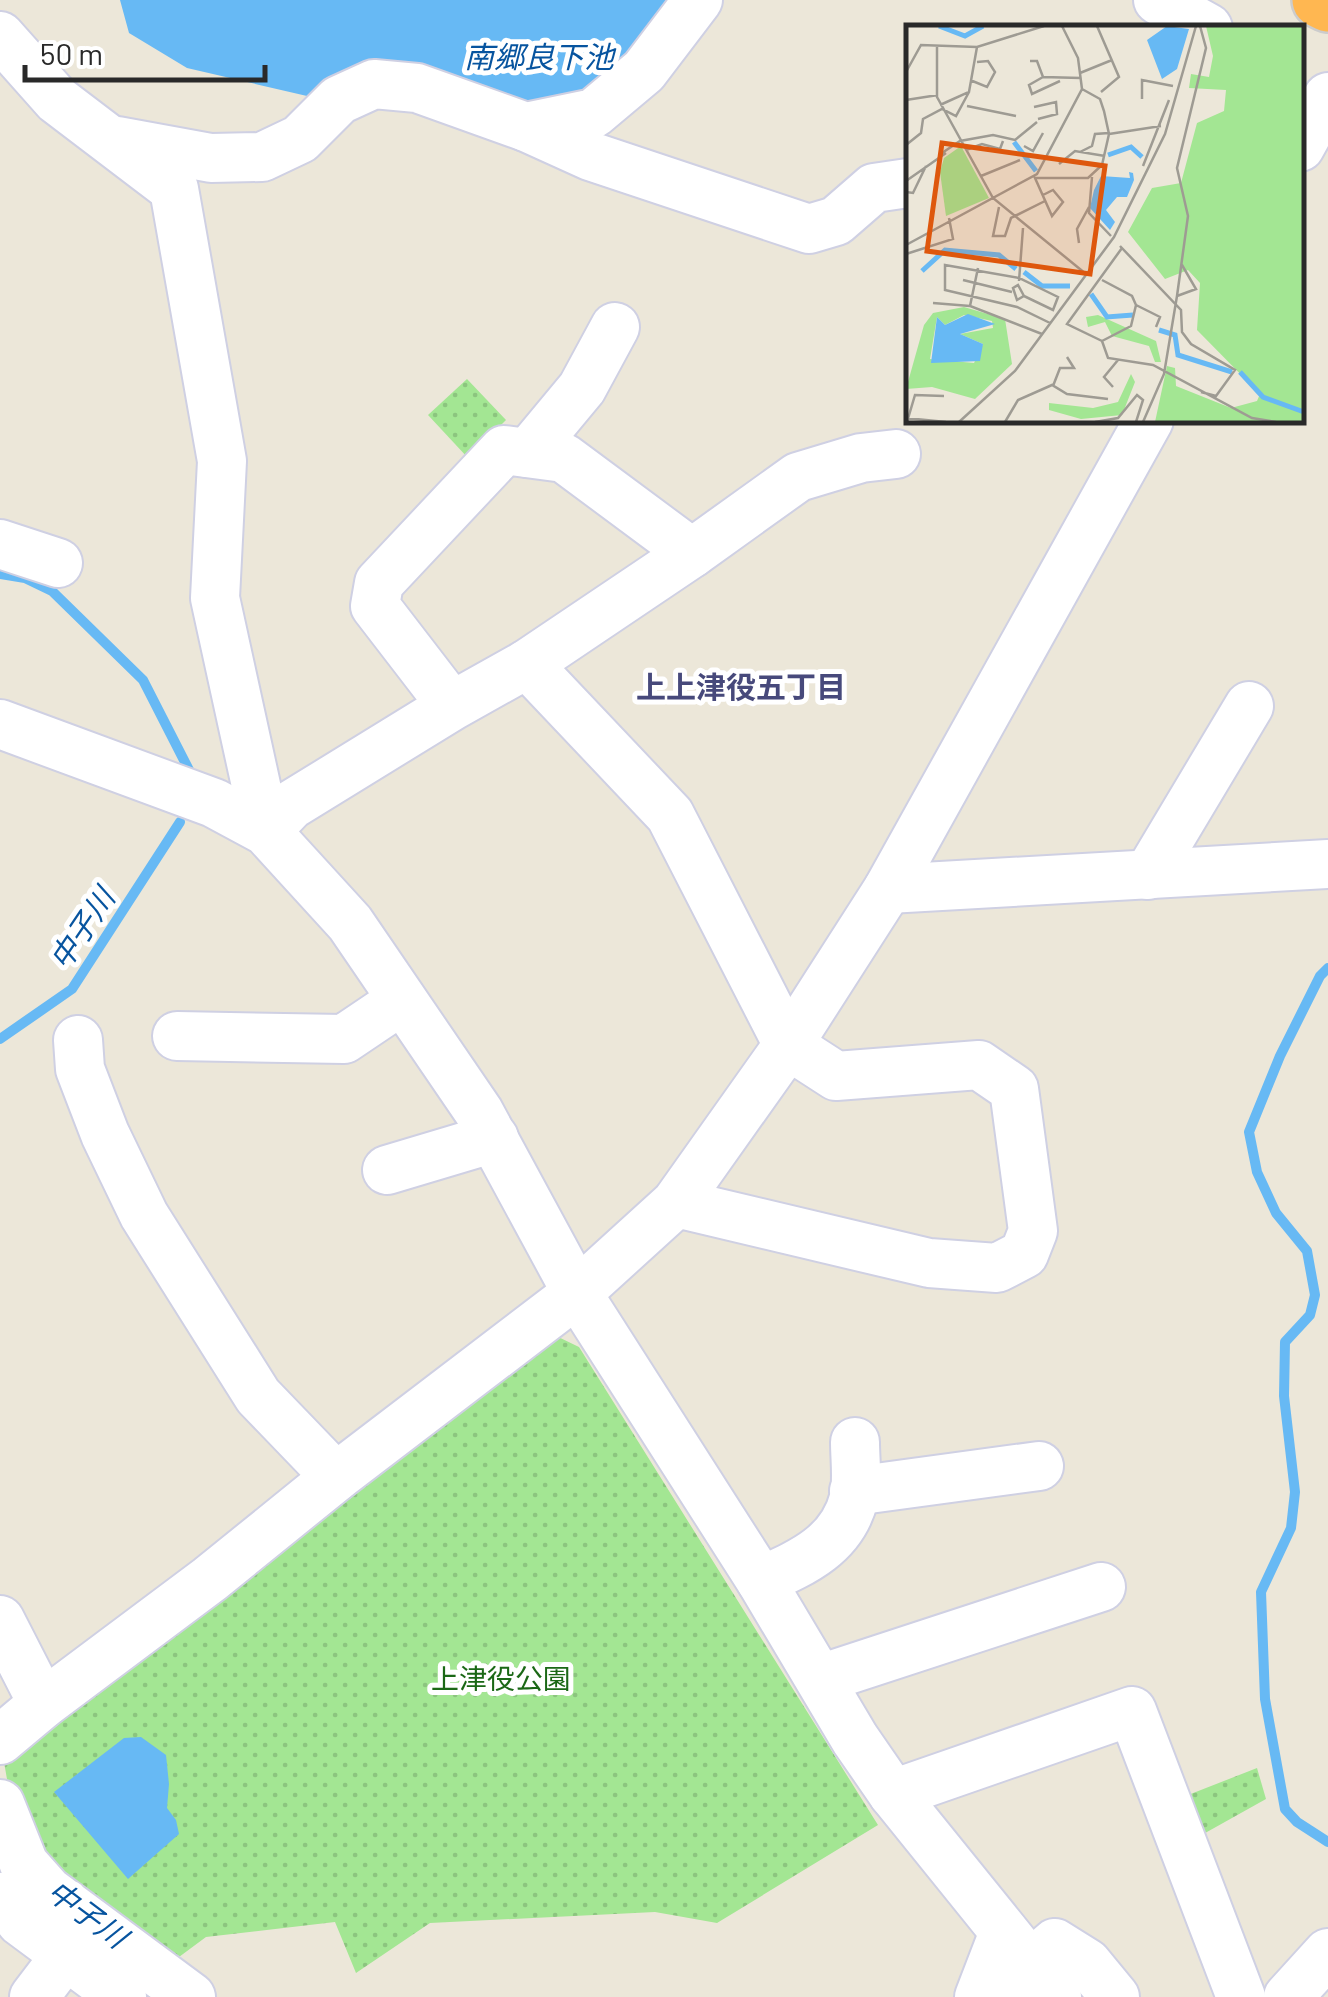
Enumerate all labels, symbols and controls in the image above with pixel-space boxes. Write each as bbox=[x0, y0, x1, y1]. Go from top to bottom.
scale bar bbox=[25, 20, 265, 82]
inset map bbox=[906, 25, 1303, 422]
text: 50 m bbox=[40, 35, 103, 71]
water label: 南郷良下池 bbox=[464, 38, 617, 74]
district label: 上上津役五丁目 bbox=[636, 668, 846, 704]
water label: 中子川 bbox=[41, 878, 123, 975]
park label: 上津役公園 bbox=[431, 1661, 571, 1695]
water label: 中子川 bbox=[41, 1872, 137, 1956]

